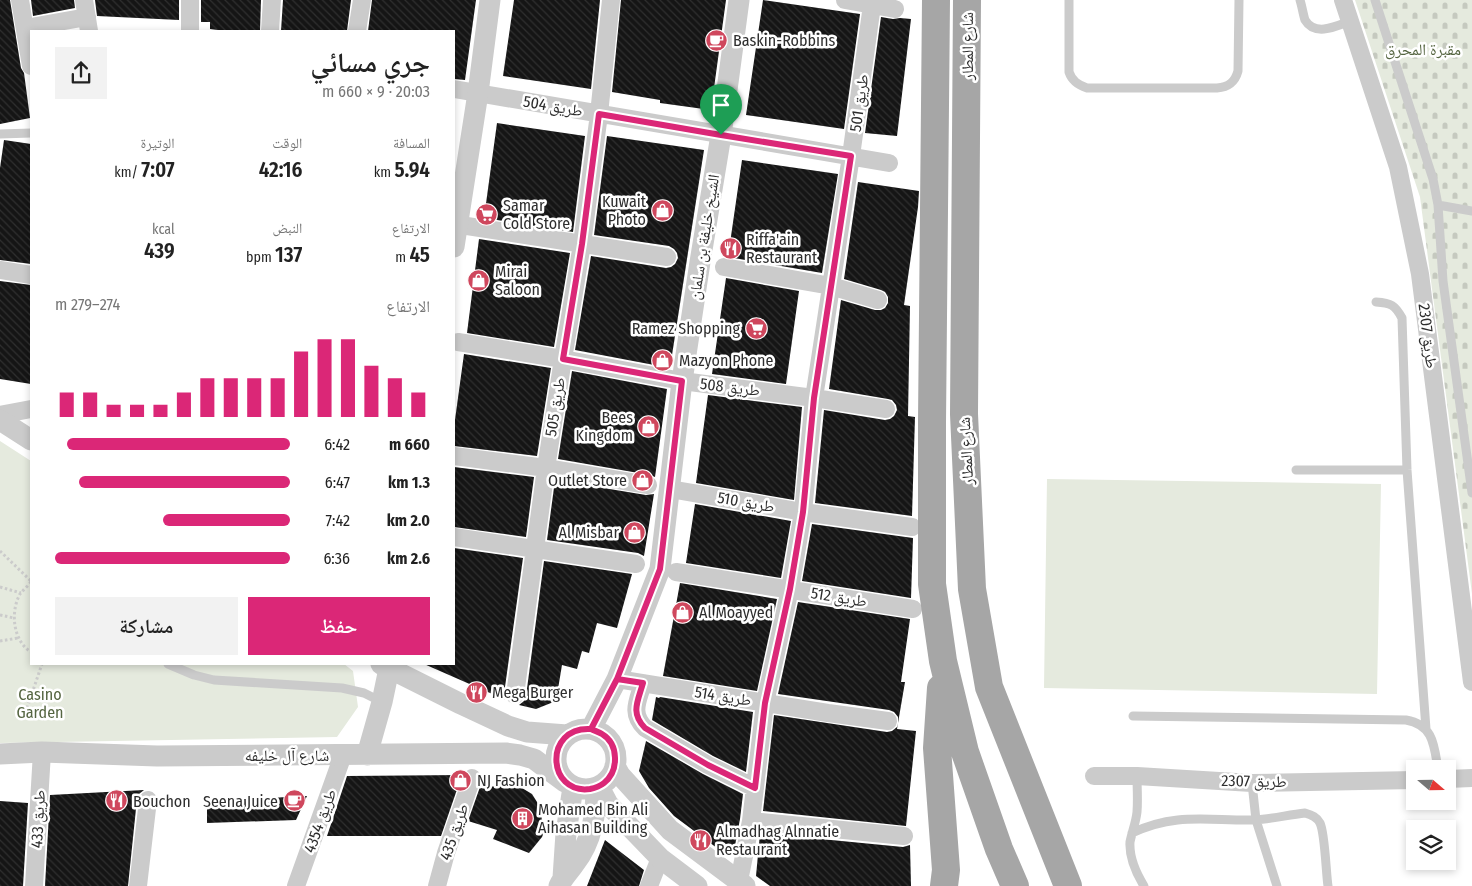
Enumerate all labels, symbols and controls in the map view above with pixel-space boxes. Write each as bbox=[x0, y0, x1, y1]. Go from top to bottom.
street label: شارع المطار bbox=[958, 12, 978, 81]
cafe icon: Baskin-Robbins bbox=[705, 28, 729, 52]
place label: Baskin-Robbins bbox=[733, 31, 836, 50]
park label: مقبرة المحرق bbox=[1385, 40, 1461, 60]
text: جري مسائي bbox=[310, 46, 430, 79]
button: share bbox=[55, 47, 107, 99]
street label: طريق 501 bbox=[846, 73, 873, 133]
text: 20:03 · 9 × 660 m bbox=[322, 82, 430, 101]
pin bbox=[700, 84, 742, 135]
street label: طريق 504 bbox=[522, 91, 584, 122]
icon: arrive bbox=[707, 91, 735, 119]
text: الوتيرة bbox=[141, 135, 175, 152]
text: الوقت bbox=[272, 135, 302, 152]
text: المسافة bbox=[393, 135, 430, 152]
text: 7:07 bbox=[141, 157, 175, 183]
text: 42:16 bbox=[259, 157, 302, 183]
text: 5.94 bbox=[394, 157, 430, 183]
text: /km bbox=[114, 164, 141, 181]
text: km bbox=[374, 164, 394, 181]
street label: الشيخ خليفة بن سلمان bbox=[685, 173, 724, 301]
place label: Kuwait Photo bbox=[602, 192, 647, 229]
place label: Samar Cold Store bbox=[503, 196, 570, 233]
shop icon: Kuwait Photo bbox=[650, 198, 674, 222]
supermarket icon: Samar Cold Store bbox=[475, 202, 499, 226]
text: النبض bbox=[272, 220, 302, 237]
text: الارتفاع bbox=[392, 220, 430, 237]
text: kcal bbox=[152, 221, 175, 238]
place label: Riffa'ain Restaurant bbox=[746, 230, 818, 267]
restaurant icon: Riffa'ain Restaurant bbox=[718, 236, 742, 260]
text: 439 bbox=[144, 238, 175, 264]
text: 137 bbox=[275, 242, 302, 268]
text: 45 bbox=[409, 242, 430, 268]
text: bpm bbox=[246, 249, 275, 266]
text: m bbox=[395, 249, 409, 266]
place label: Mirai Saloon bbox=[495, 262, 540, 299]
shop icon: Mirai Saloon bbox=[467, 268, 491, 292]
text: 274–279 m bbox=[55, 295, 120, 314]
text: الارتفاع bbox=[386, 297, 430, 316]
street label: طريق 2307 bbox=[1414, 302, 1441, 370]
supermarket icon: Ramez Shopping bbox=[744, 316, 768, 340]
place label: Ramez Shopping bbox=[632, 319, 740, 338]
shop icon: Mazyon Phone bbox=[651, 348, 675, 372]
place label: Mazyon Phone bbox=[679, 351, 774, 370]
street label: طريق 508 bbox=[699, 374, 761, 401]
street label: طريق 505 bbox=[541, 376, 570, 438]
place label: Bees Kingdom bbox=[576, 408, 633, 445]
shop icon: Bees Kingdom bbox=[637, 414, 661, 438]
street label: شارع المطار bbox=[955, 416, 978, 487]
text: 6:42 bbox=[324, 435, 350, 454]
text: 660 m bbox=[389, 435, 430, 454]
shop icon: Outlet Store bbox=[631, 468, 655, 492]
place label: Outlet Store bbox=[548, 471, 627, 490]
text: 6:47 bbox=[325, 473, 350, 492]
text: 1.3 km bbox=[388, 473, 430, 492]
street label: طريق 510 bbox=[716, 488, 776, 517]
text: 7:42 bbox=[326, 511, 350, 530]
text: 2.0 km bbox=[387, 511, 430, 530]
shop icon: Al Misbar bbox=[623, 520, 647, 544]
place label: Al Misbar bbox=[559, 523, 619, 542]
text: 6:36 bbox=[323, 549, 350, 568]
text: 2.6 km bbox=[387, 549, 430, 568]
street label: طريق 512 bbox=[810, 583, 868, 612]
button: مشاركة bbox=[55, 597, 238, 655]
button: حفظ bbox=[248, 597, 430, 655]
shop icon: Al Moayyed bbox=[671, 600, 695, 624]
place label: Al Moayyed bbox=[699, 603, 773, 622]
restaurant icon: Mega Burger bbox=[464, 680, 488, 704]
street label: طريق 514 bbox=[693, 682, 753, 711]
place label: Mega Burger bbox=[492, 683, 574, 702]
park label: Casino Garden bbox=[16, 685, 64, 722]
street label: شارع آل خليفه bbox=[245, 746, 329, 766]
north arrow bbox=[1406, 760, 1456, 810]
map controls bbox=[1406, 760, 1456, 870]
shop icon: NJ Fashion bbox=[449, 768, 473, 792]
place label: NJ Fashion bbox=[477, 771, 545, 790]
street label: طريق 2307 bbox=[1221, 771, 1287, 792]
street label: طريق 4354 bbox=[300, 787, 341, 856]
street label: طريق 433 bbox=[27, 789, 50, 849]
restaurant icon: Bouchon bbox=[105, 789, 129, 813]
cafe icon: Seena Juice bbox=[282, 789, 306, 813]
place label: Bouchon bbox=[133, 792, 191, 811]
place label: Seena Juice bbox=[203, 792, 278, 811]
place label: Mohamed Bin Ali Aihasan Building bbox=[538, 800, 648, 837]
street label: طريق 435 bbox=[435, 801, 473, 863]
building icon: Mohamed Bin Ali Aihasan Building bbox=[510, 806, 534, 830]
button: layers bbox=[1406, 820, 1456, 870]
place label: Almadhag Alnnatie Restaurant bbox=[716, 822, 839, 859]
restaurant icon: Almadhag Alnnatie Restaurant bbox=[688, 828, 712, 852]

